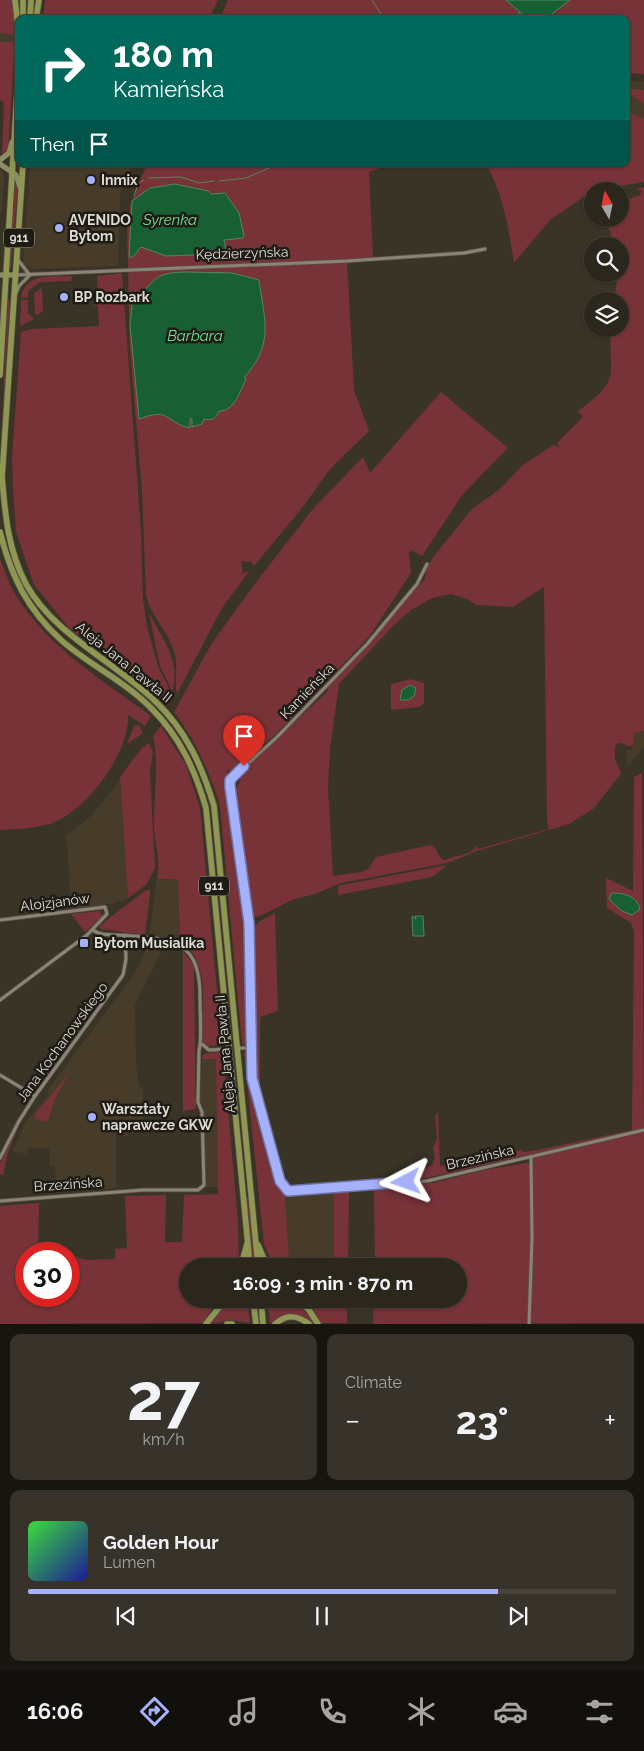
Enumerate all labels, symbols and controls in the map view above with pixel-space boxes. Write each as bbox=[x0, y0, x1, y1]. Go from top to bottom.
text: 180 m bbox=[113, 34, 214, 75]
icon: right bbox=[30, 35, 95, 100]
text: Kamieńska bbox=[113, 76, 224, 102]
icon: arrive bbox=[85, 130, 113, 158]
text: Then bbox=[30, 133, 75, 155]
place label: Inmix bbox=[101, 172, 138, 188]
marker: Inmix bbox=[85, 174, 97, 186]
north arrow bbox=[584, 182, 629, 228]
map controls bbox=[584, 182, 629, 337]
water label: Syrenka bbox=[142, 211, 197, 229]
place label: AVENIDO Bytom bbox=[69, 212, 131, 244]
marker: AVENIDO Bytom bbox=[53, 222, 65, 234]
road number: 911 bbox=[4, 228, 34, 248]
button: search bbox=[584, 237, 629, 282]
street label: Kędzierzyńska bbox=[195, 243, 289, 263]
place label: BP Rozbark bbox=[74, 289, 150, 305]
marker: BP Rozbark bbox=[58, 291, 70, 303]
button: layers bbox=[584, 292, 629, 337]
water label: Barbara bbox=[167, 327, 223, 345]
street label: Aleja Jana Pawła II bbox=[73, 618, 175, 706]
street label: Kamieńska bbox=[277, 660, 337, 722]
pin bbox=[223, 715, 265, 766]
icon: arrive bbox=[230, 722, 258, 750]
road number: 911 bbox=[199, 876, 229, 896]
street label: Alojzjanów bbox=[19, 890, 91, 914]
place label: Bytom Musialika bbox=[94, 935, 204, 951]
marker: Bytom Musialika bbox=[78, 937, 90, 949]
street label: Jana Kochanowskiego bbox=[13, 979, 111, 1105]
street label: Aleja Jana Pawła II bbox=[212, 994, 238, 1114]
place label: Warsztaty naprawcze GKW bbox=[102, 1101, 213, 1133]
marker: Warsztaty naprawcze GKW bbox=[86, 1111, 98, 1123]
street label: Brzezińska bbox=[445, 1141, 515, 1173]
position arrow bbox=[379, 1155, 431, 1207]
street label: Brzezińska bbox=[33, 1174, 103, 1194]
speed limit sign: 30 bbox=[15, 1242, 80, 1307]
text: 16:09 · 3 min · 870 m bbox=[233, 1272, 413, 1294]
text: 27 bbox=[127, 1359, 200, 1435]
text: Climate bbox=[345, 1373, 402, 1392]
text: 23° bbox=[456, 1398, 509, 1443]
text: − bbox=[345, 1404, 360, 1437]
text: + bbox=[604, 1404, 616, 1437]
text: km/h bbox=[142, 1430, 185, 1449]
text: Golden Hour bbox=[103, 1531, 219, 1553]
text: Lumen bbox=[103, 1553, 155, 1572]
icon: previous bbox=[112, 1602, 140, 1630]
icon: pause bbox=[308, 1602, 336, 1630]
icon: next bbox=[504, 1602, 532, 1630]
icon: directions bbox=[137, 1694, 172, 1729]
icon: music bbox=[226, 1694, 261, 1729]
icon: phone bbox=[315, 1694, 350, 1729]
icon: climate bbox=[404, 1694, 439, 1729]
icon: car bbox=[493, 1694, 528, 1729]
icon: filters bbox=[582, 1694, 617, 1729]
text: 16:06 bbox=[27, 1698, 83, 1724]

